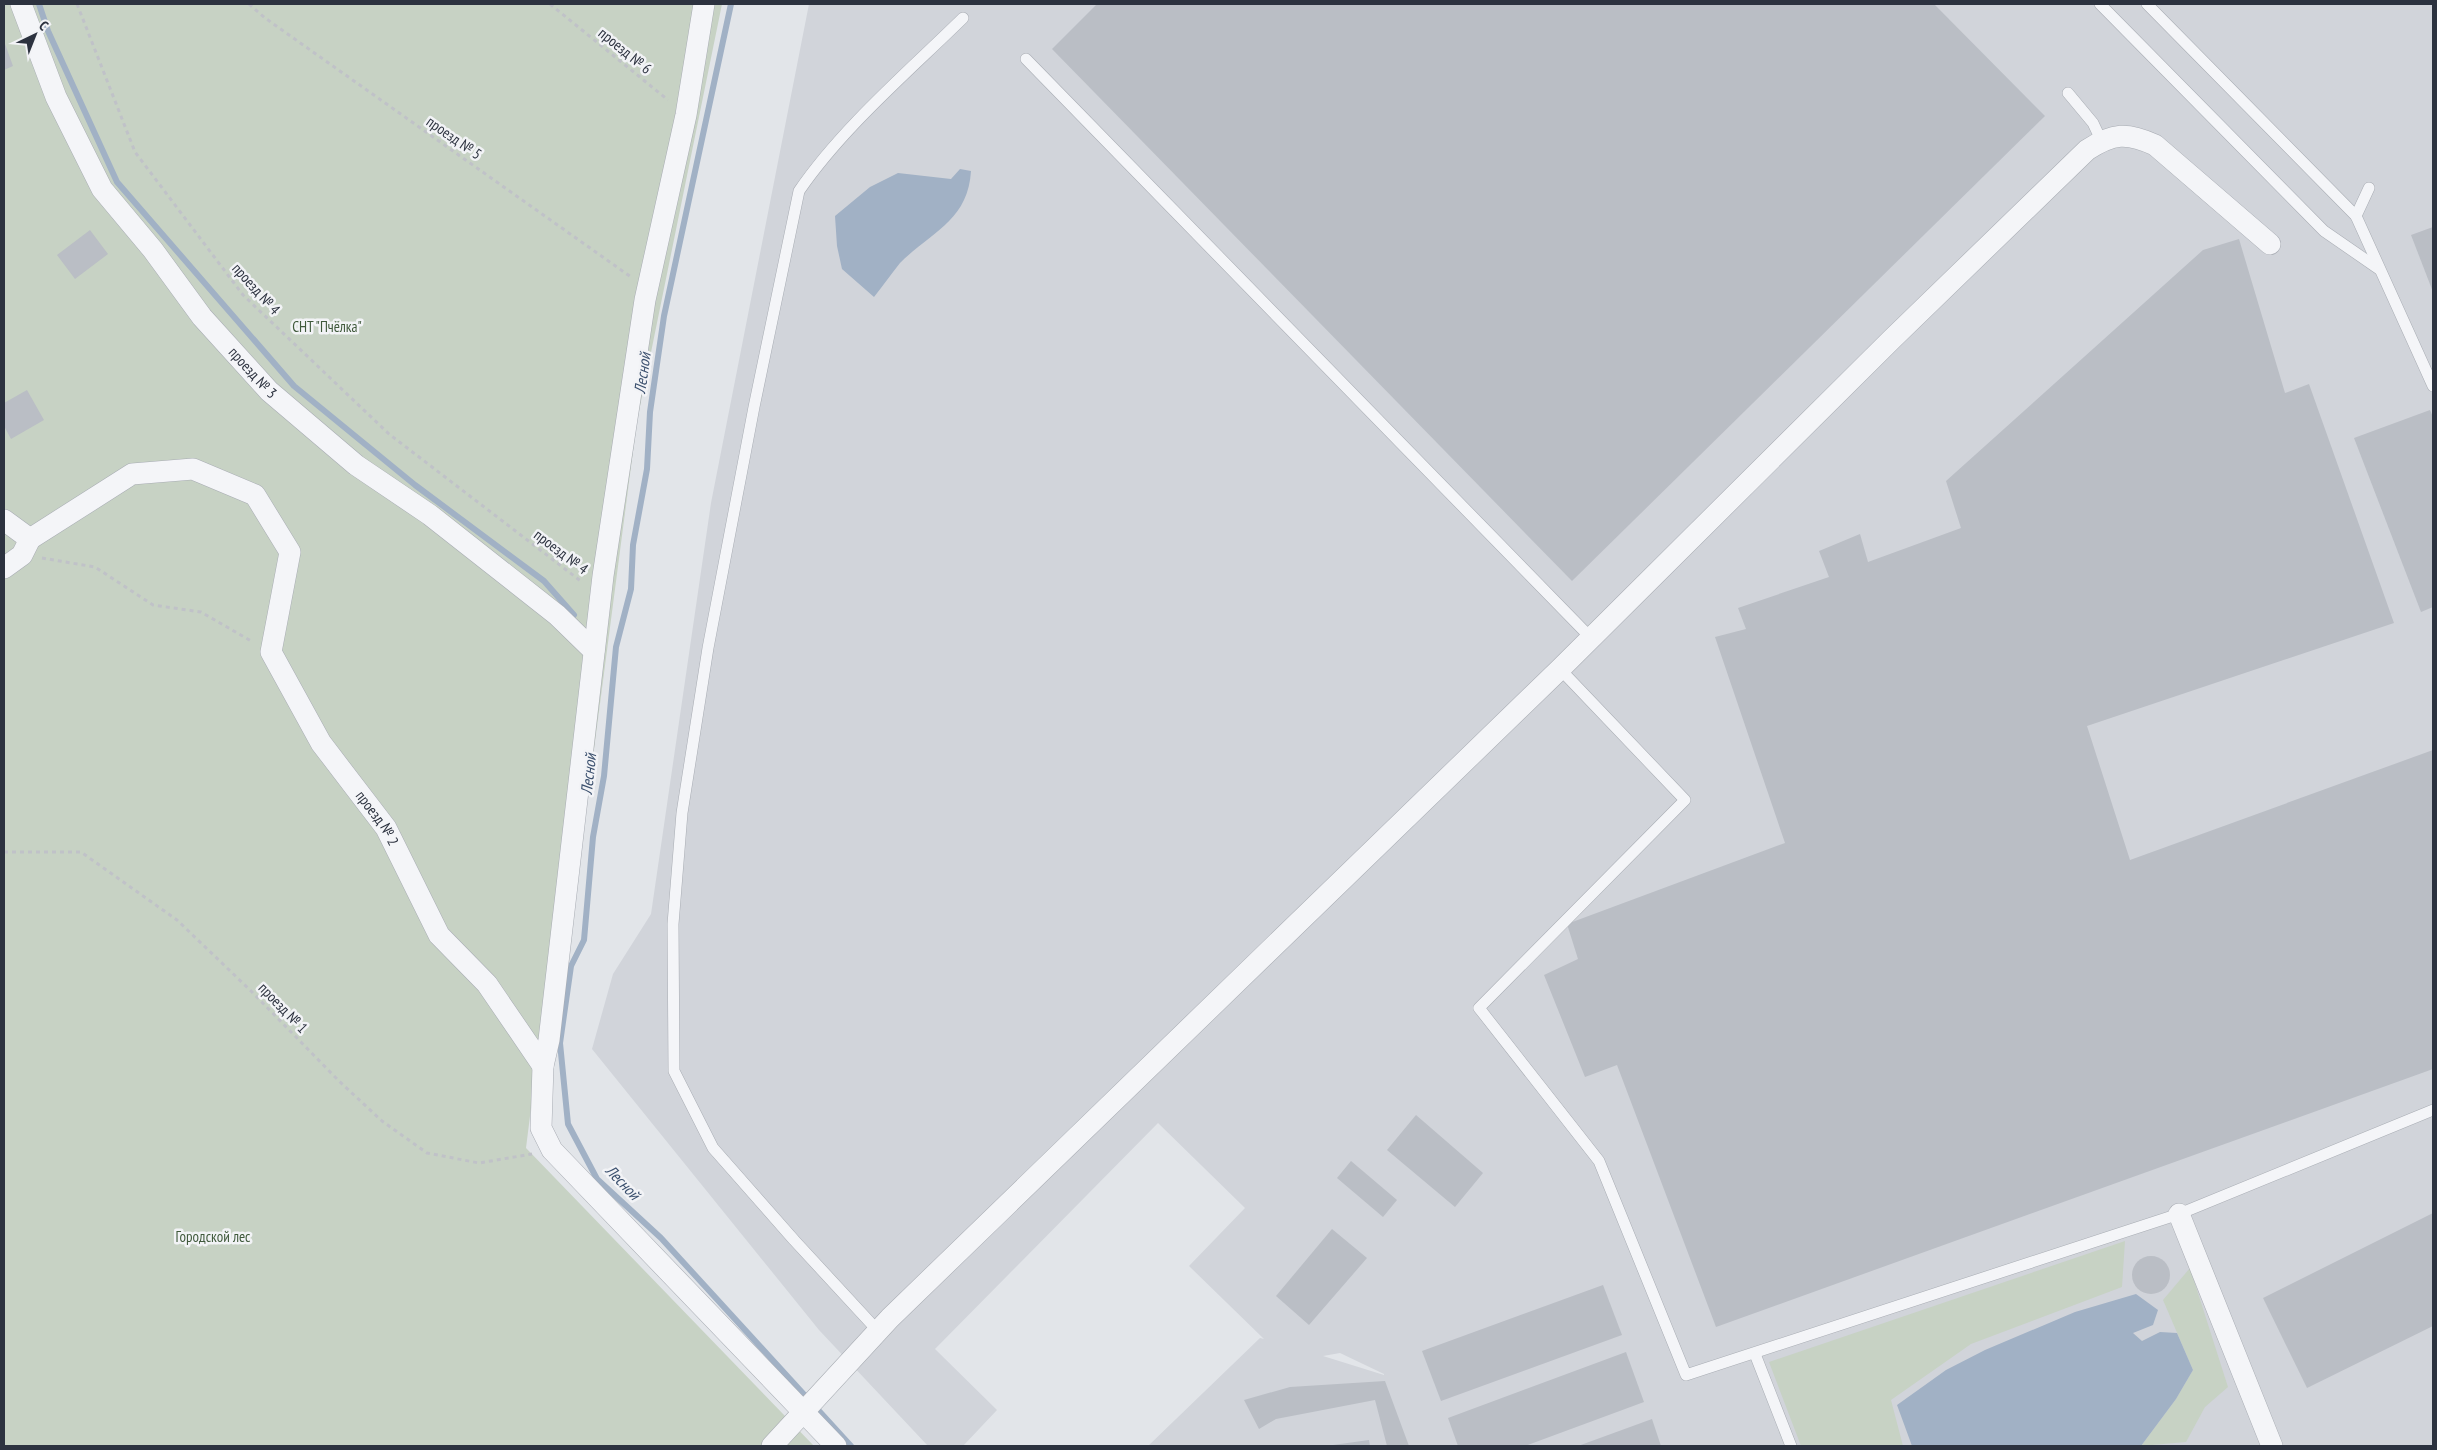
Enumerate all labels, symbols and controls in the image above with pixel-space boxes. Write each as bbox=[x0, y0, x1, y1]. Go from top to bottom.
north arrow bbox=[10, 10, 60, 60]
text: С bbox=[35, 17, 53, 35]
street label: проезд № 6 bbox=[595, 23, 656, 78]
street label: проезд № 5 bbox=[423, 112, 486, 163]
street label: проезд № 4 bbox=[228, 259, 285, 319]
park label: СНТ "Пчёлка" bbox=[292, 317, 362, 336]
street label: проезд № 3 bbox=[225, 343, 281, 402]
water label: Лесной bbox=[629, 349, 655, 396]
street label: проезд № 4 bbox=[530, 525, 592, 578]
water label: Лесной bbox=[576, 751, 600, 796]
street label: проезд № 2 bbox=[352, 787, 403, 849]
street label: проезд № 1 bbox=[255, 978, 312, 1037]
water label: Лесной bbox=[601, 1160, 646, 1205]
park label: Городской лес bbox=[176, 1227, 251, 1246]

